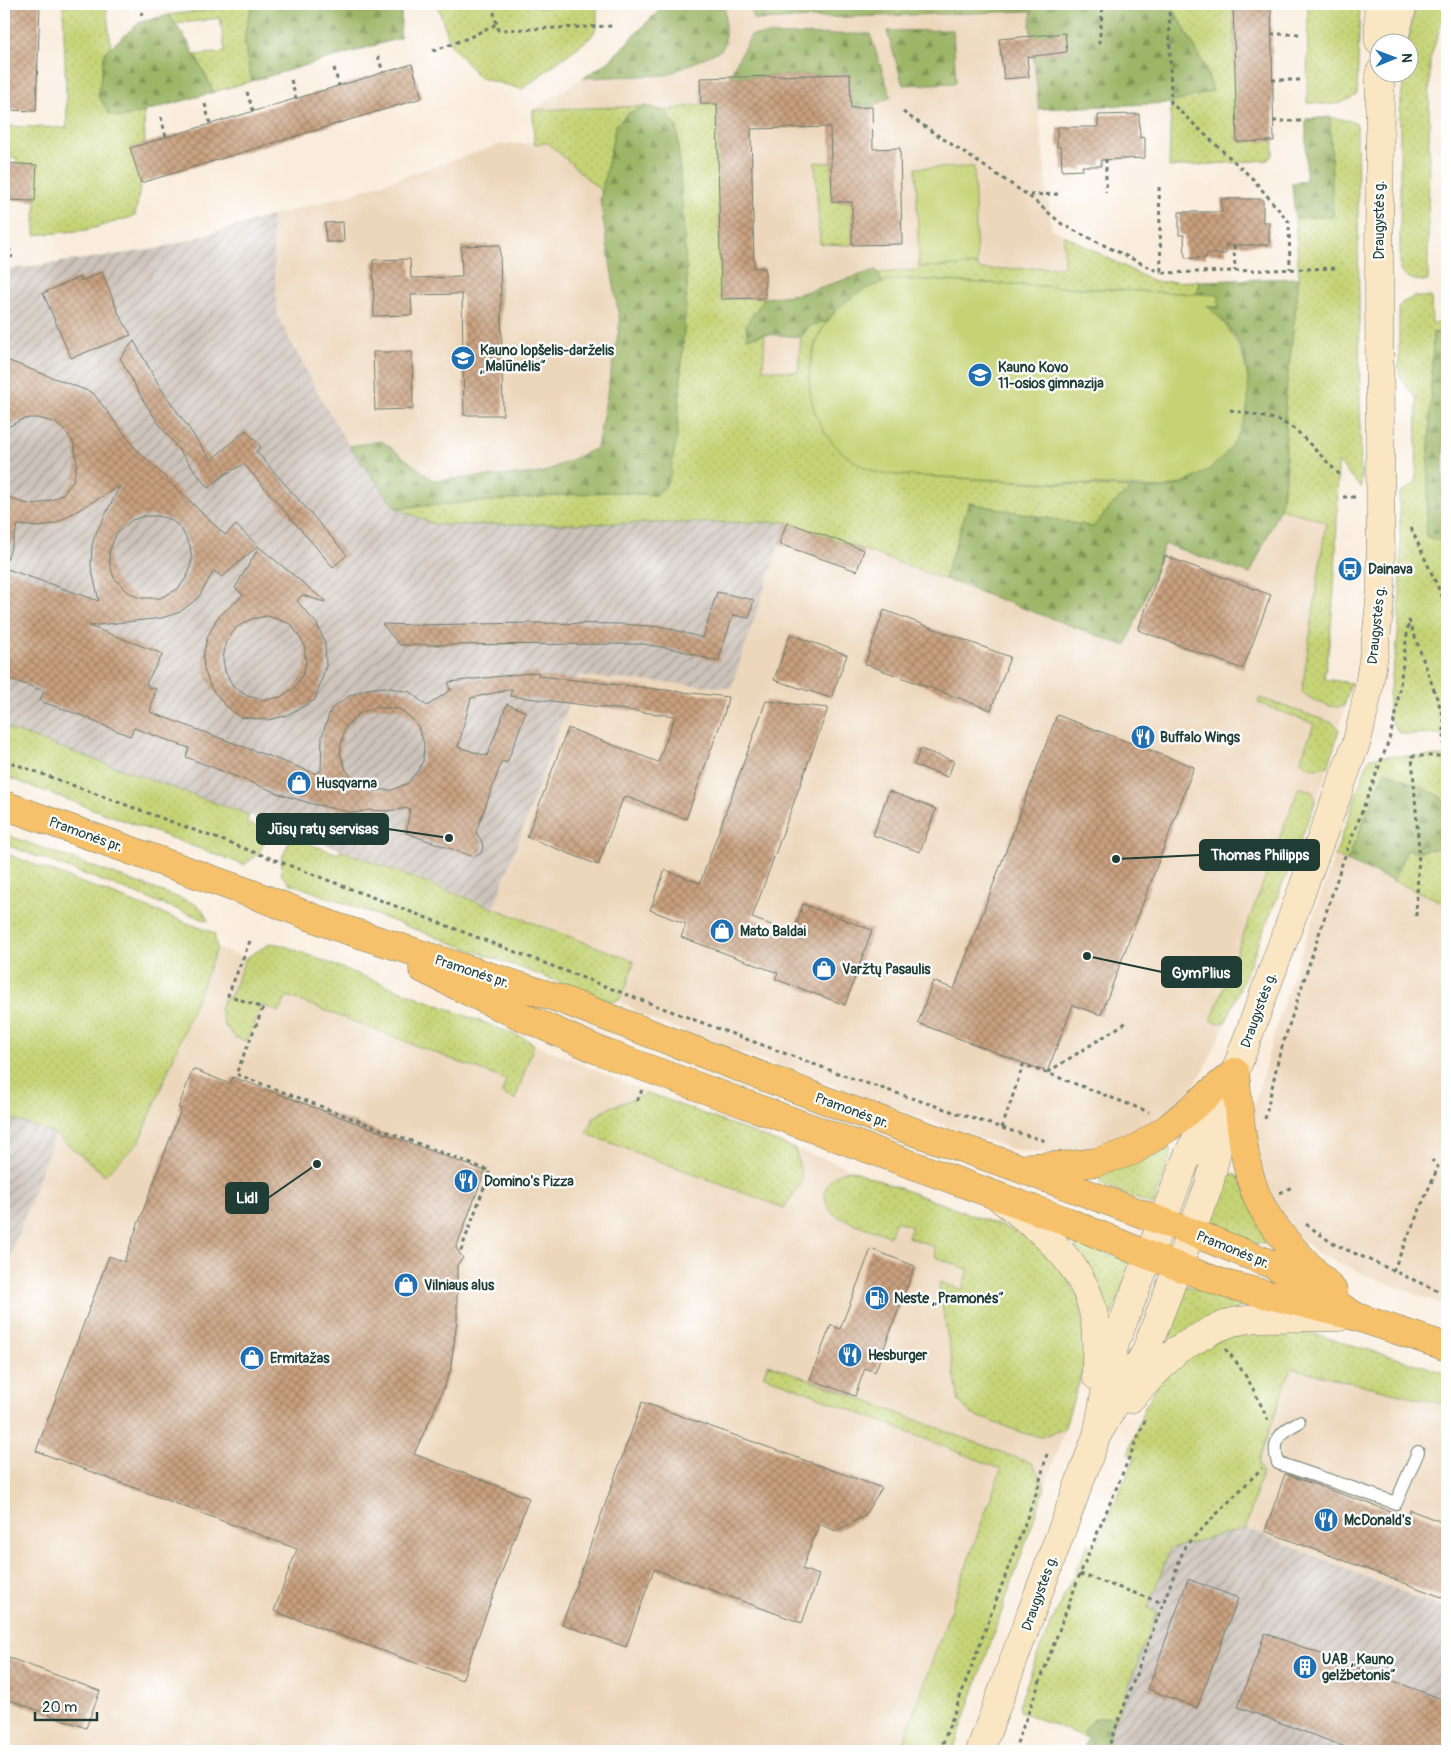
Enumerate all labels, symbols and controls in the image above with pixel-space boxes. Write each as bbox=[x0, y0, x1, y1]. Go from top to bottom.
north arrow bbox=[1368, 32, 1418, 82]
text: N bbox=[1398, 53, 1415, 63]
street label: Draugystės g. bbox=[1371, 181, 1388, 259]
place label: Kauno lopšelis-darželis „Malūnėlis“ bbox=[480, 342, 615, 375]
school or university icon: Kauno lopšelis-darželis „Malūnėlis“ bbox=[450, 345, 476, 371]
place label: Kauno Kovo 11-osios gimnazija bbox=[998, 359, 1104, 392]
school or university icon: Kauno Kovo 11-osios gimnazija bbox=[967, 362, 993, 388]
bus stop icon: Dainava bbox=[1337, 556, 1363, 582]
place label: Dainava bbox=[1368, 561, 1413, 578]
street label: Draugystės g. bbox=[1364, 585, 1389, 665]
restaurant icon: Buffalo Wings bbox=[1130, 724, 1156, 750]
place label: Buffalo Wings bbox=[1160, 729, 1241, 746]
shop icon: Husqvarna bbox=[286, 770, 312, 796]
place label: Husqvarna bbox=[316, 775, 377, 792]
street label: Pramonės pr. bbox=[47, 813, 125, 856]
callout: Jūsų ratų servisas bbox=[257, 814, 388, 844]
text: Jūsų ratų servisas bbox=[268, 820, 379, 839]
callout: Thomas Philipps bbox=[1200, 840, 1319, 870]
text: Thomas Philipps bbox=[1210, 846, 1310, 865]
shop icon: Mato Baldai bbox=[709, 918, 735, 944]
place label: Mato Baldai bbox=[740, 923, 807, 940]
street label: Pramonės pr. bbox=[432, 951, 511, 992]
shop icon: Varžtų Pasaulis bbox=[811, 956, 837, 982]
callout: GymPlius bbox=[1162, 957, 1241, 987]
place label: Varžtų Pasaulis bbox=[842, 961, 931, 978]
text: GymPlius bbox=[1172, 964, 1231, 983]
street label: Draugystės g. bbox=[1237, 970, 1280, 1050]
street label: Pramonės pr. bbox=[813, 1089, 891, 1132]
restaurant icon: Domino's Pizza bbox=[453, 1168, 479, 1194]
place label: Domino's Pizza bbox=[484, 1173, 574, 1190]
callout: Lidl bbox=[226, 1183, 268, 1213]
text: Lidl bbox=[236, 1189, 258, 1208]
street label: Pramonės pr. bbox=[1194, 1227, 1272, 1272]
shop icon: Vilniaus alus bbox=[393, 1272, 419, 1298]
place label: Vilniaus alus bbox=[424, 1277, 495, 1294]
fuel station icon: Neste „Pramonės“ bbox=[864, 1285, 890, 1311]
place label: Neste „Pramonės“ bbox=[894, 1290, 1004, 1307]
restaurant icon: Hesburger bbox=[837, 1342, 863, 1368]
shop icon: Ermitažas bbox=[239, 1345, 265, 1371]
place label: Hesburger bbox=[868, 1347, 928, 1364]
place label: Ermitažas bbox=[270, 1350, 330, 1367]
restaurant icon: McDonald's bbox=[1313, 1507, 1339, 1533]
place label: McDonald's bbox=[1344, 1512, 1412, 1529]
street label: Draugystės g. bbox=[1018, 1553, 1061, 1633]
place label: UAB „Kauno gelžbetonis“ bbox=[1322, 1651, 1396, 1684]
building icon: UAB „Kauno gelžbetonis“ bbox=[1292, 1654, 1318, 1680]
scale bar bbox=[35, 1690, 98, 1722]
text: 20 m bbox=[42, 1698, 77, 1717]

